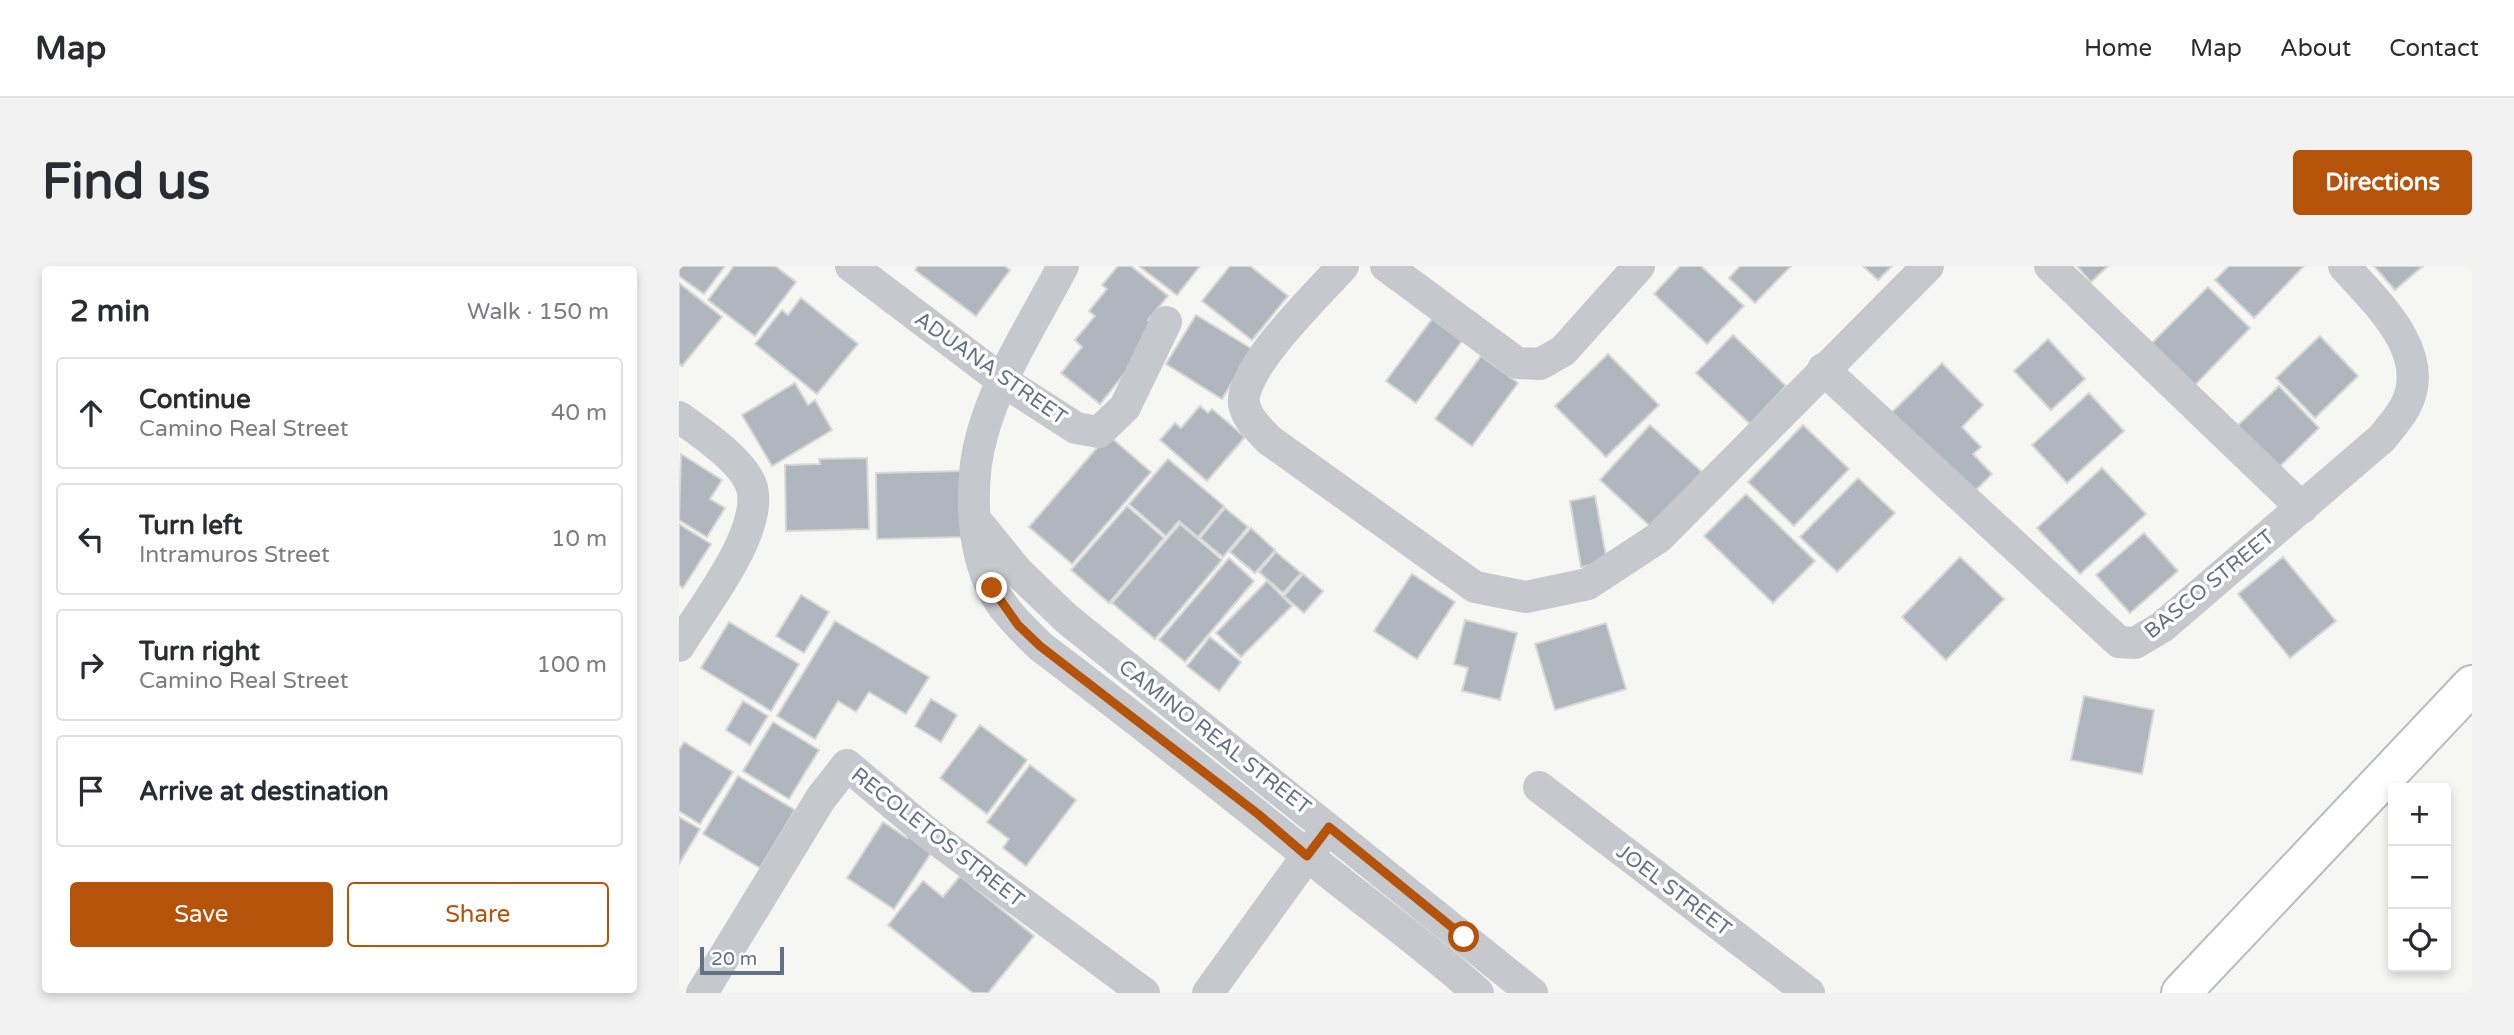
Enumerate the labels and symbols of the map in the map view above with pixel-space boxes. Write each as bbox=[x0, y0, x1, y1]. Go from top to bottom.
street label: ADUANA STREET bbox=[910, 307, 1072, 430]
street label: BASCO STREET bbox=[2140, 524, 2279, 644]
route end bbox=[976, 572, 1007, 603]
street label: CAMINO REAL STREET bbox=[1114, 655, 1316, 820]
street label: RECOLETOS STREET bbox=[846, 762, 1029, 913]
street label: JOEL STREET bbox=[1611, 839, 1736, 942]
route start bbox=[1448, 921, 1479, 952]
scale bar bbox=[700, 944, 784, 976]

